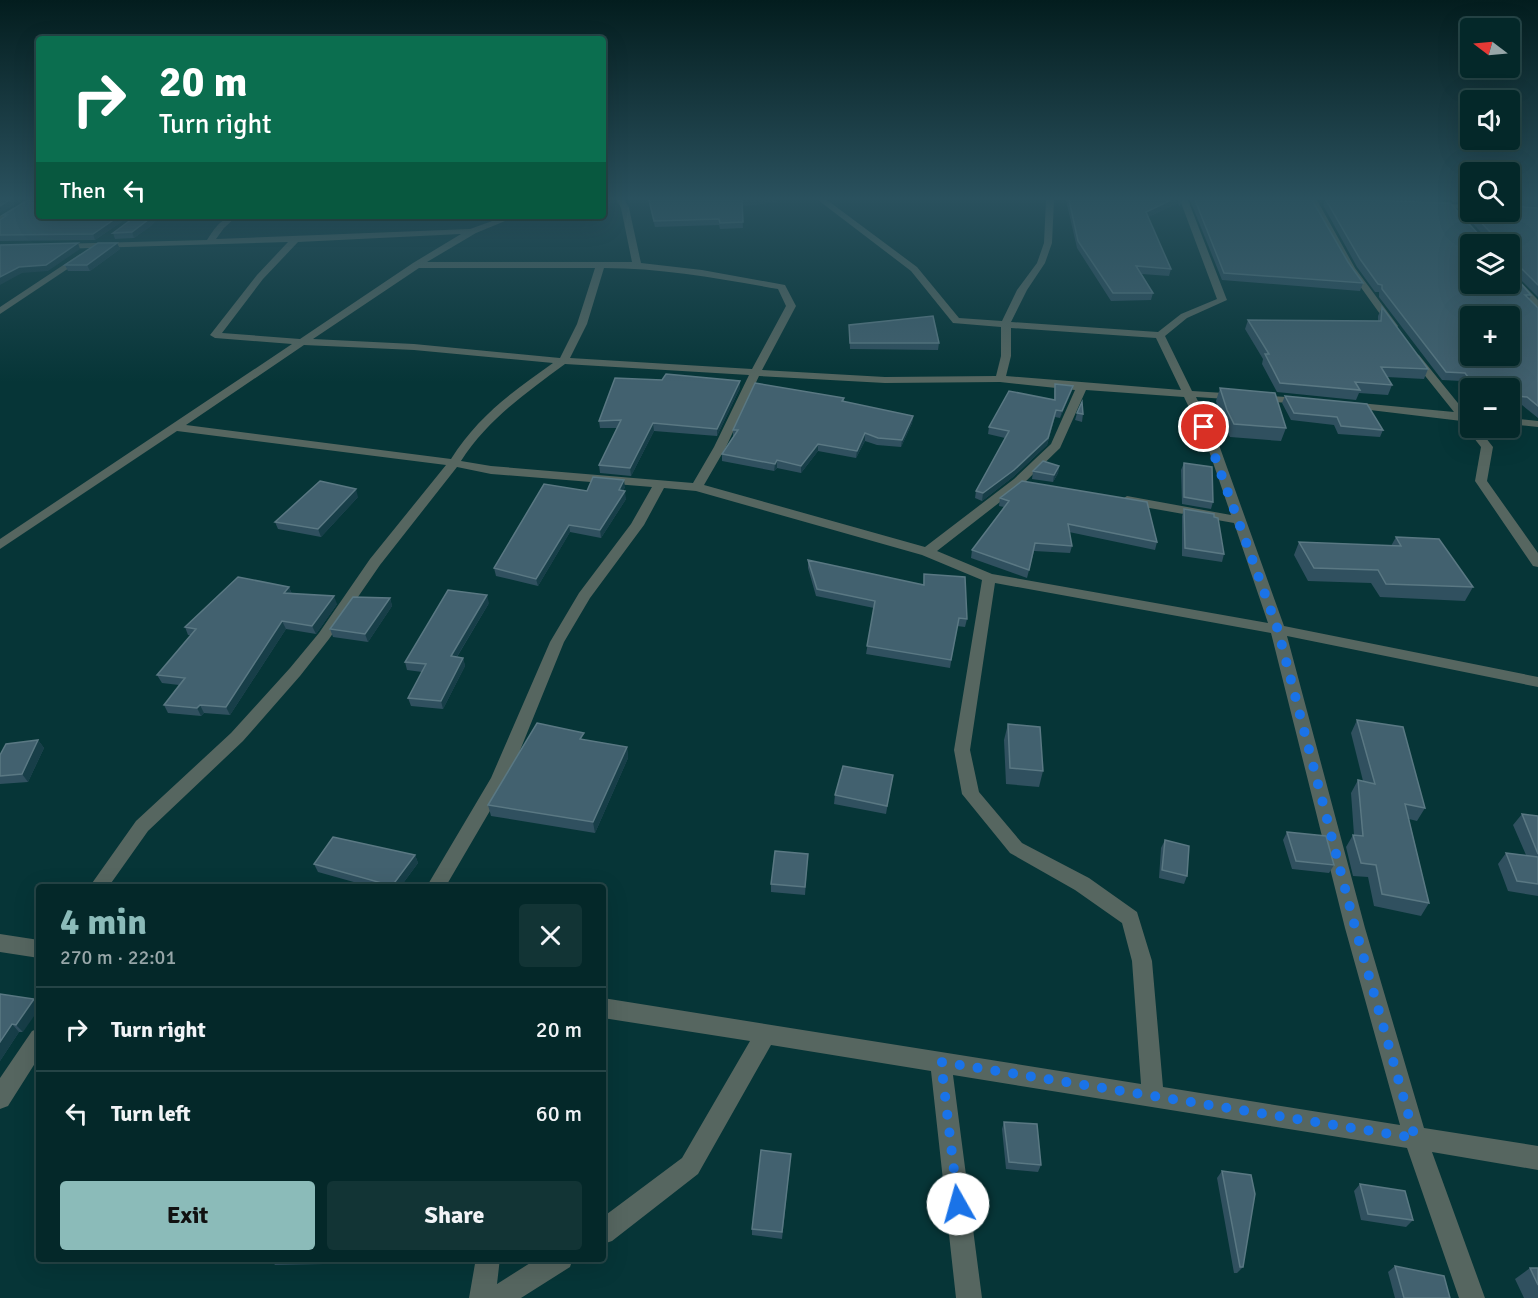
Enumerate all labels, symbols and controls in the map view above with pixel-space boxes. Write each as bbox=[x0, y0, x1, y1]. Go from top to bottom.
north arrow bbox=[1460, 18, 1520, 78]
map controls bbox=[1460, 18, 1520, 438]
text: 20 m bbox=[159, 57, 248, 108]
icon: right bbox=[60, 60, 138, 138]
button: sound bbox=[1460, 90, 1520, 150]
text: Turn right bbox=[159, 108, 272, 141]
button: search bbox=[1460, 162, 1520, 222]
icon: left bbox=[118, 174, 151, 207]
text: Then bbox=[60, 177, 106, 204]
button: layers bbox=[1460, 234, 1520, 294]
button: + bbox=[1460, 306, 1520, 366]
button: − bbox=[1460, 378, 1520, 438]
pin bbox=[1178, 401, 1229, 452]
icon: arrive bbox=[1187, 410, 1220, 443]
text: 4 min bbox=[60, 900, 147, 945]
button: close bbox=[519, 904, 582, 967]
text: 270 m · 22:01 bbox=[60, 945, 176, 970]
icon: right bbox=[60, 1013, 93, 1046]
text: Turn right bbox=[111, 1016, 206, 1043]
text: 20 m bbox=[536, 1016, 582, 1043]
icon: left bbox=[60, 1097, 93, 1130]
text: Turn left bbox=[111, 1100, 191, 1127]
text: 60 m bbox=[536, 1100, 582, 1127]
position arrow bbox=[926, 1172, 990, 1236]
button: Exit bbox=[60, 1181, 315, 1250]
button: Share bbox=[327, 1181, 582, 1250]

